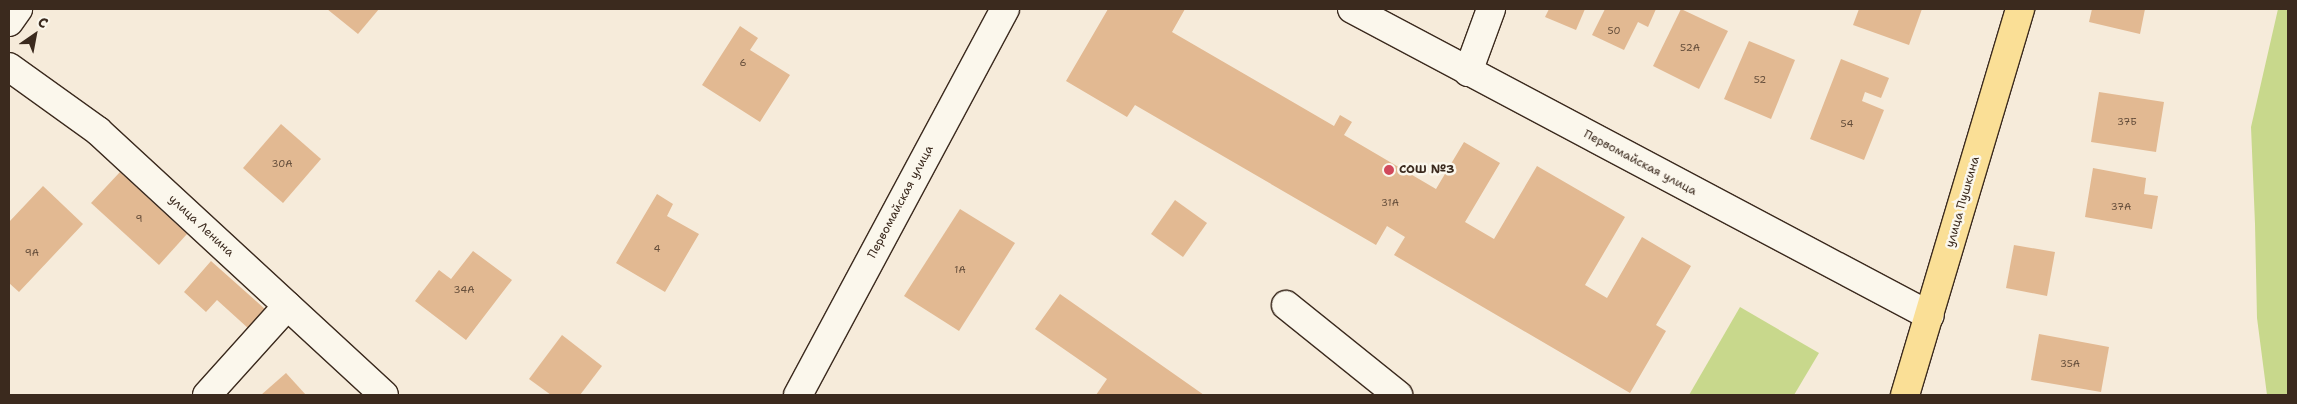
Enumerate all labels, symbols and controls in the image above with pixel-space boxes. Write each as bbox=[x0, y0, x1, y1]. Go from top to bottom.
north arrow bbox=[10, 10, 60, 60]
text: С bbox=[35, 13, 52, 32]
house number: 50 bbox=[1607, 25, 1621, 37]
house number: 52А bbox=[1680, 42, 1700, 54]
house number: 6 bbox=[740, 57, 746, 69]
house number: 52 bbox=[1754, 74, 1766, 86]
house number: 37Б bbox=[2117, 116, 2137, 128]
house number: 54 bbox=[1841, 118, 1853, 130]
street label: Первомайская улица bbox=[1581, 127, 1699, 199]
street label: Первомайская улица bbox=[865, 143, 937, 261]
street label: улица Пушкина bbox=[1943, 155, 1983, 249]
house number: 30А bbox=[271, 158, 293, 170]
place label: СОШ №3 bbox=[1399, 163, 1454, 177]
marker: СОШ №3 bbox=[1383, 164, 1395, 176]
street label: улица Ленина bbox=[165, 192, 237, 260]
house number: 31А bbox=[1381, 197, 1399, 209]
house number: 37А bbox=[2111, 201, 2131, 213]
house number: 9 bbox=[136, 213, 142, 225]
house number: 4 bbox=[654, 243, 660, 255]
house number: 9А bbox=[25, 247, 39, 259]
house number: 1А bbox=[954, 264, 966, 276]
house number: 34А bbox=[454, 284, 474, 296]
house number: 35А bbox=[2060, 358, 2080, 370]

